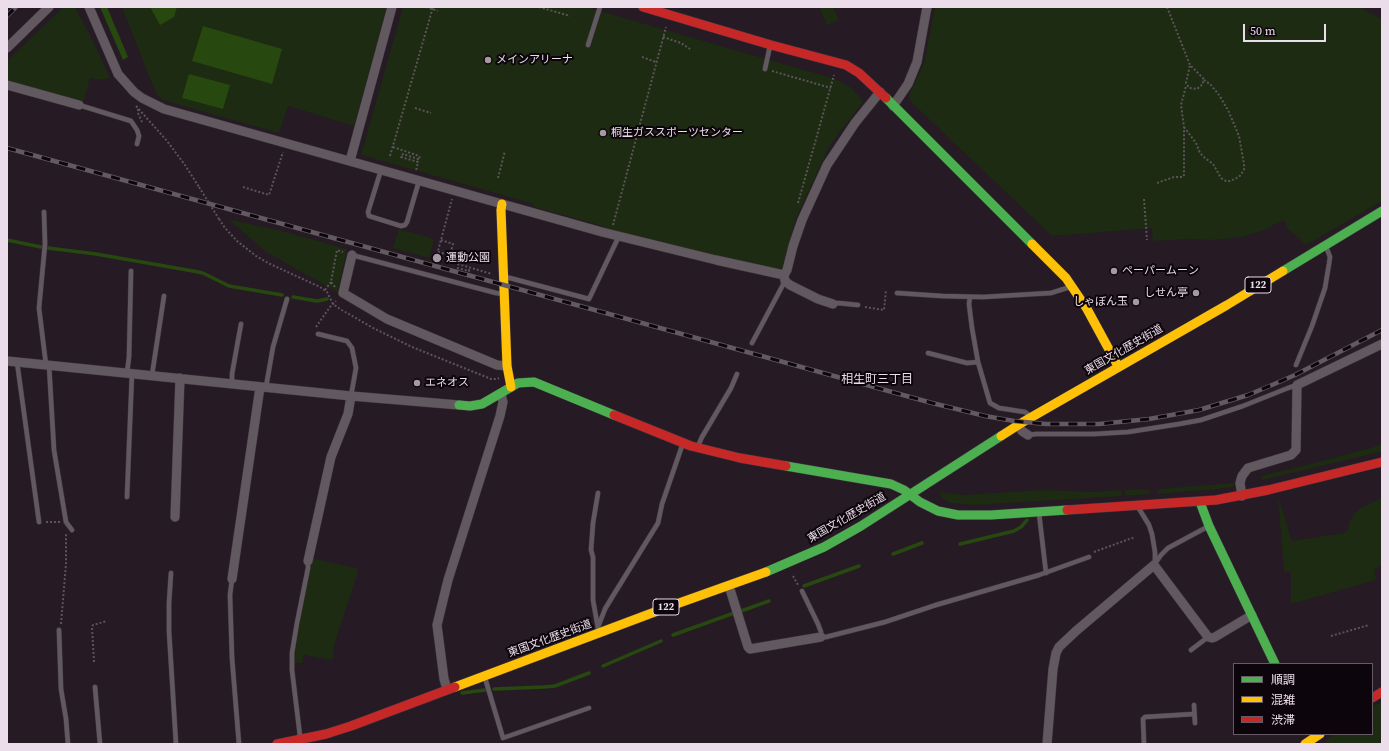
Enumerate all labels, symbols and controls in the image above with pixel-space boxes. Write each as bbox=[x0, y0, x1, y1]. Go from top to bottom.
scale bar bbox=[1245, 16, 1328, 42]
text: 50 m bbox=[1250, 23, 1276, 39]
place label: メインアリーナ bbox=[496, 53, 573, 67]
marker: メインアリーナ bbox=[483, 55, 493, 65]
place label: 桐生ガススポーツセンター bbox=[611, 126, 743, 140]
marker: 桐生ガススポーツセンター bbox=[598, 128, 608, 138]
place label: 運動公園 bbox=[446, 251, 490, 265]
marker: 運動公園 bbox=[431, 252, 443, 264]
place label: ペーパームーン bbox=[1122, 264, 1199, 278]
marker: ペーパームーン bbox=[1109, 266, 1119, 276]
road number: 122 bbox=[1245, 277, 1271, 293]
place label: しせん亭 bbox=[1144, 286, 1188, 300]
marker: しせん亭 bbox=[1191, 288, 1201, 298]
place label: しゃぼん玉 bbox=[1073, 295, 1128, 309]
marker: しゃぼん玉 bbox=[1131, 297, 1141, 307]
street label: 東国文化歴史街道 bbox=[1083, 322, 1165, 378]
district label: 相生町三丁目 bbox=[841, 373, 913, 387]
place label: エネオス bbox=[425, 376, 469, 390]
marker: エネオス bbox=[412, 378, 422, 388]
street label: 東国文化歴史街道 bbox=[806, 490, 888, 546]
road number: 122 bbox=[653, 599, 679, 615]
street label: 東国文化歴史街道 bbox=[506, 618, 594, 660]
legend bbox=[1233, 663, 1373, 735]
text: 順調 bbox=[1271, 672, 1295, 688]
text: 混雑 bbox=[1271, 692, 1295, 708]
text: 渋滞 bbox=[1271, 712, 1295, 728]

